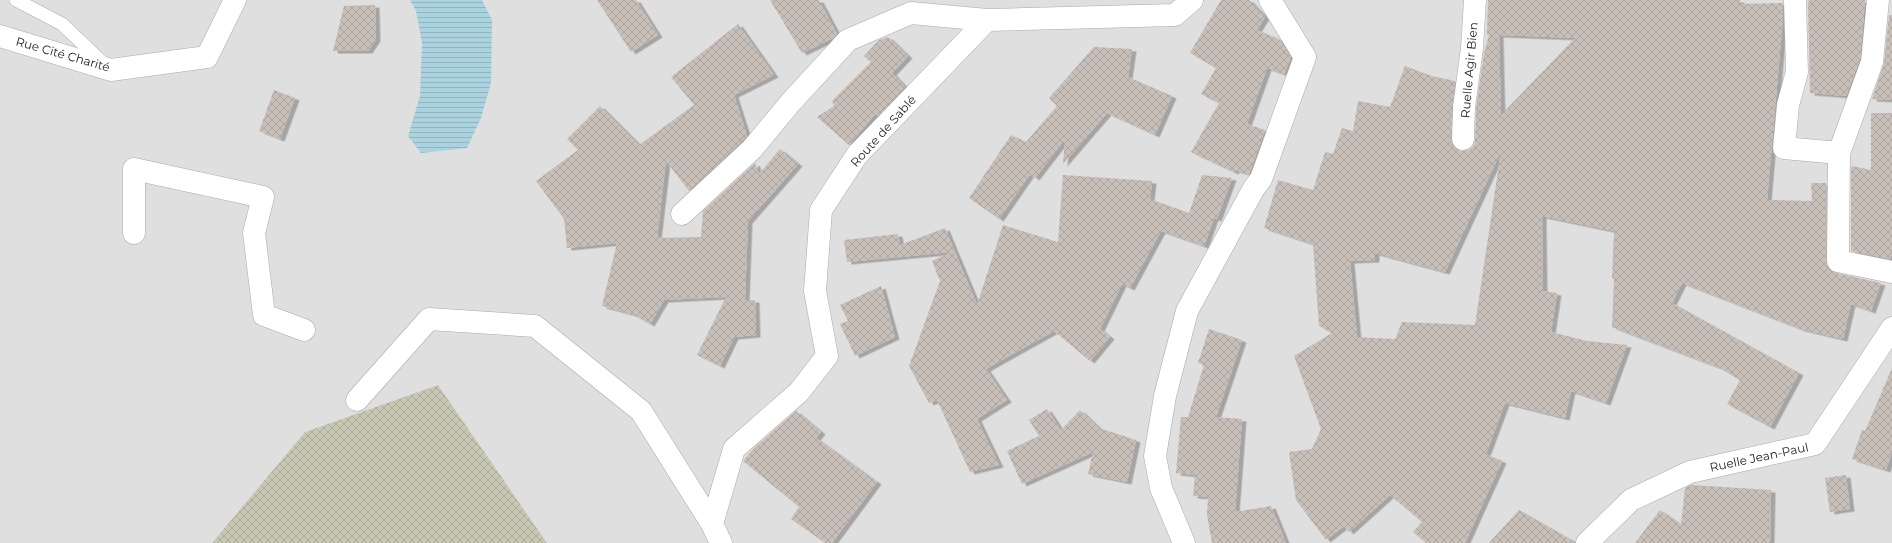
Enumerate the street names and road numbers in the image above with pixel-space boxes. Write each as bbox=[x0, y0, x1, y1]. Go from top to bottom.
street label: Ruelle Agir Bien bbox=[1457, 21, 1481, 119]
street label: Rue Cité Charité bbox=[14, 33, 112, 75]
street label: Route de Sablé bbox=[847, 92, 919, 170]
street label: Ruelle Jean-Paul bbox=[1708, 439, 1810, 475]

